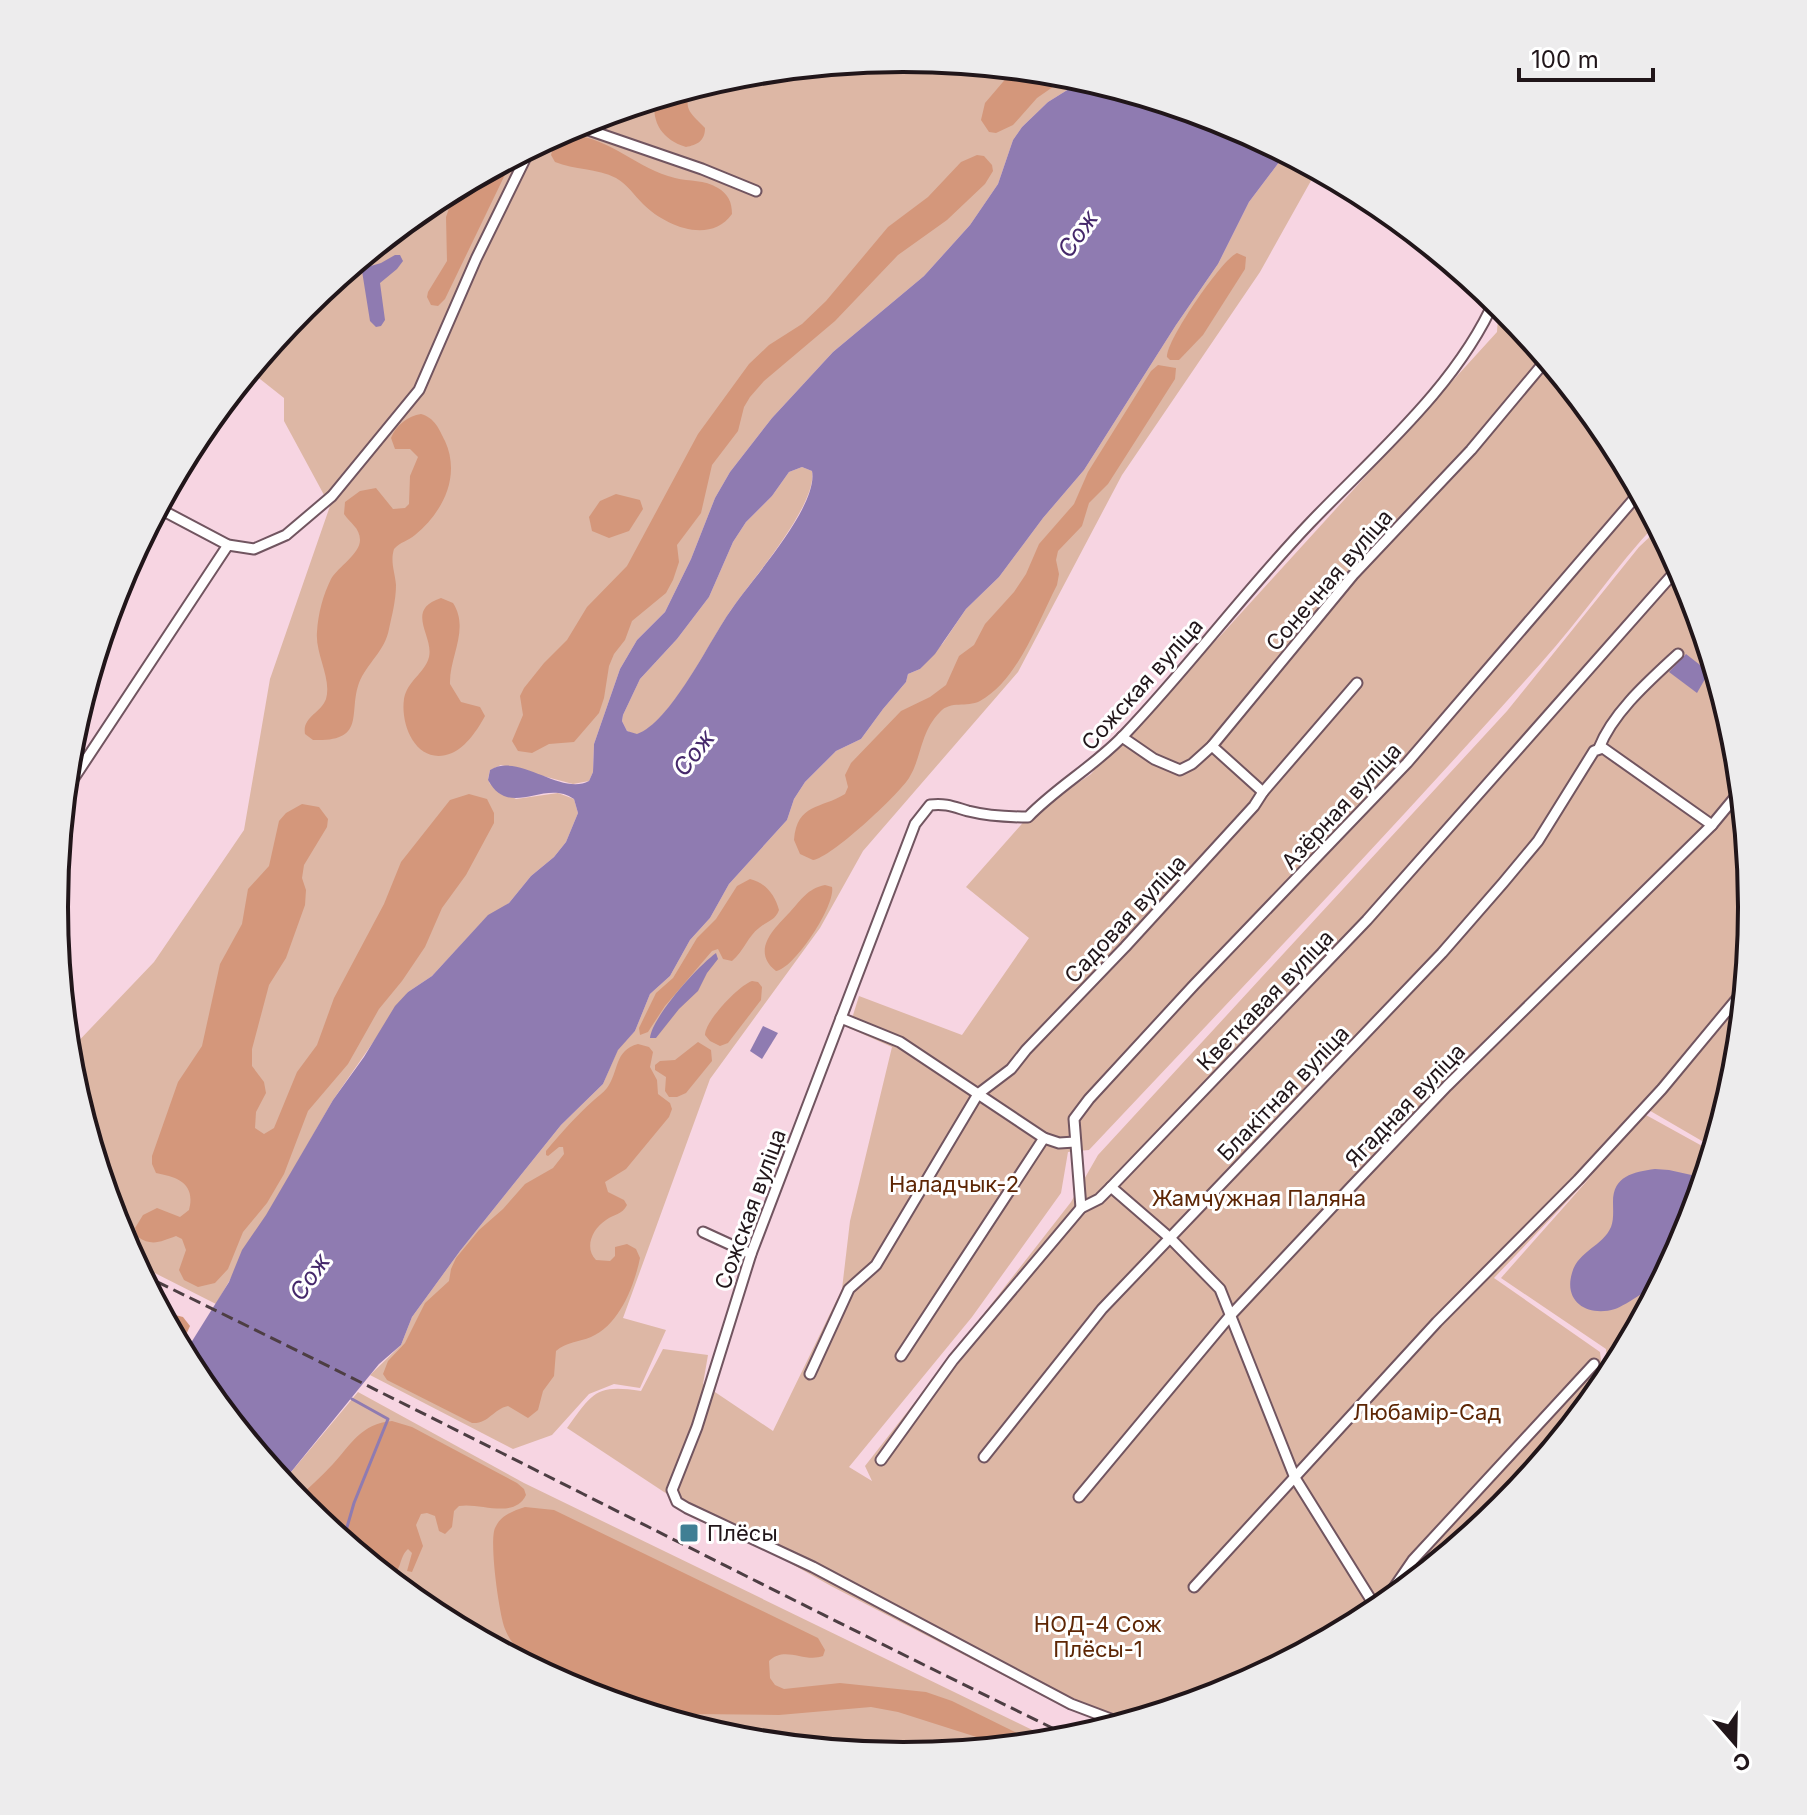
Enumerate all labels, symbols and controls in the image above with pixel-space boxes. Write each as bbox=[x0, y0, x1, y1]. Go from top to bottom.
scale bar bbox=[1519, 32, 1653, 82]
text: 100 m bbox=[1531, 45, 1599, 74]
water label: Сож bbox=[1051, 204, 1104, 263]
street label: Сонечная вуліца bbox=[1260, 504, 1398, 656]
street label: Сожская вуліца bbox=[1076, 613, 1208, 755]
water label: Сож bbox=[667, 723, 721, 782]
street label: Азёрная вуліца bbox=[1276, 737, 1406, 875]
street label: Садовая вуліца bbox=[1059, 849, 1191, 989]
street label: Кветкавая вуліца bbox=[1191, 924, 1339, 1076]
street label: Блакітная вуліца bbox=[1212, 1020, 1354, 1166]
street label: Ягадная вуліца bbox=[1340, 1038, 1470, 1172]
street label: Сожская вуліца bbox=[709, 1125, 791, 1293]
park label: Наладчык-2 bbox=[889, 1171, 1019, 1197]
park label: Жамчужная Паляна bbox=[1152, 1185, 1366, 1211]
water label: Сож bbox=[283, 1247, 336, 1306]
park label: Любамір-Сад bbox=[1353, 1399, 1501, 1425]
place label: Плёсы bbox=[707, 1520, 778, 1546]
marker: Плёсы bbox=[678, 1522, 700, 1544]
park label: НОД-4 Сож Плёсы-1 bbox=[1034, 1611, 1162, 1662]
north arrow bbox=[1695, 1703, 1775, 1783]
text: С bbox=[1730, 1747, 1754, 1777]

